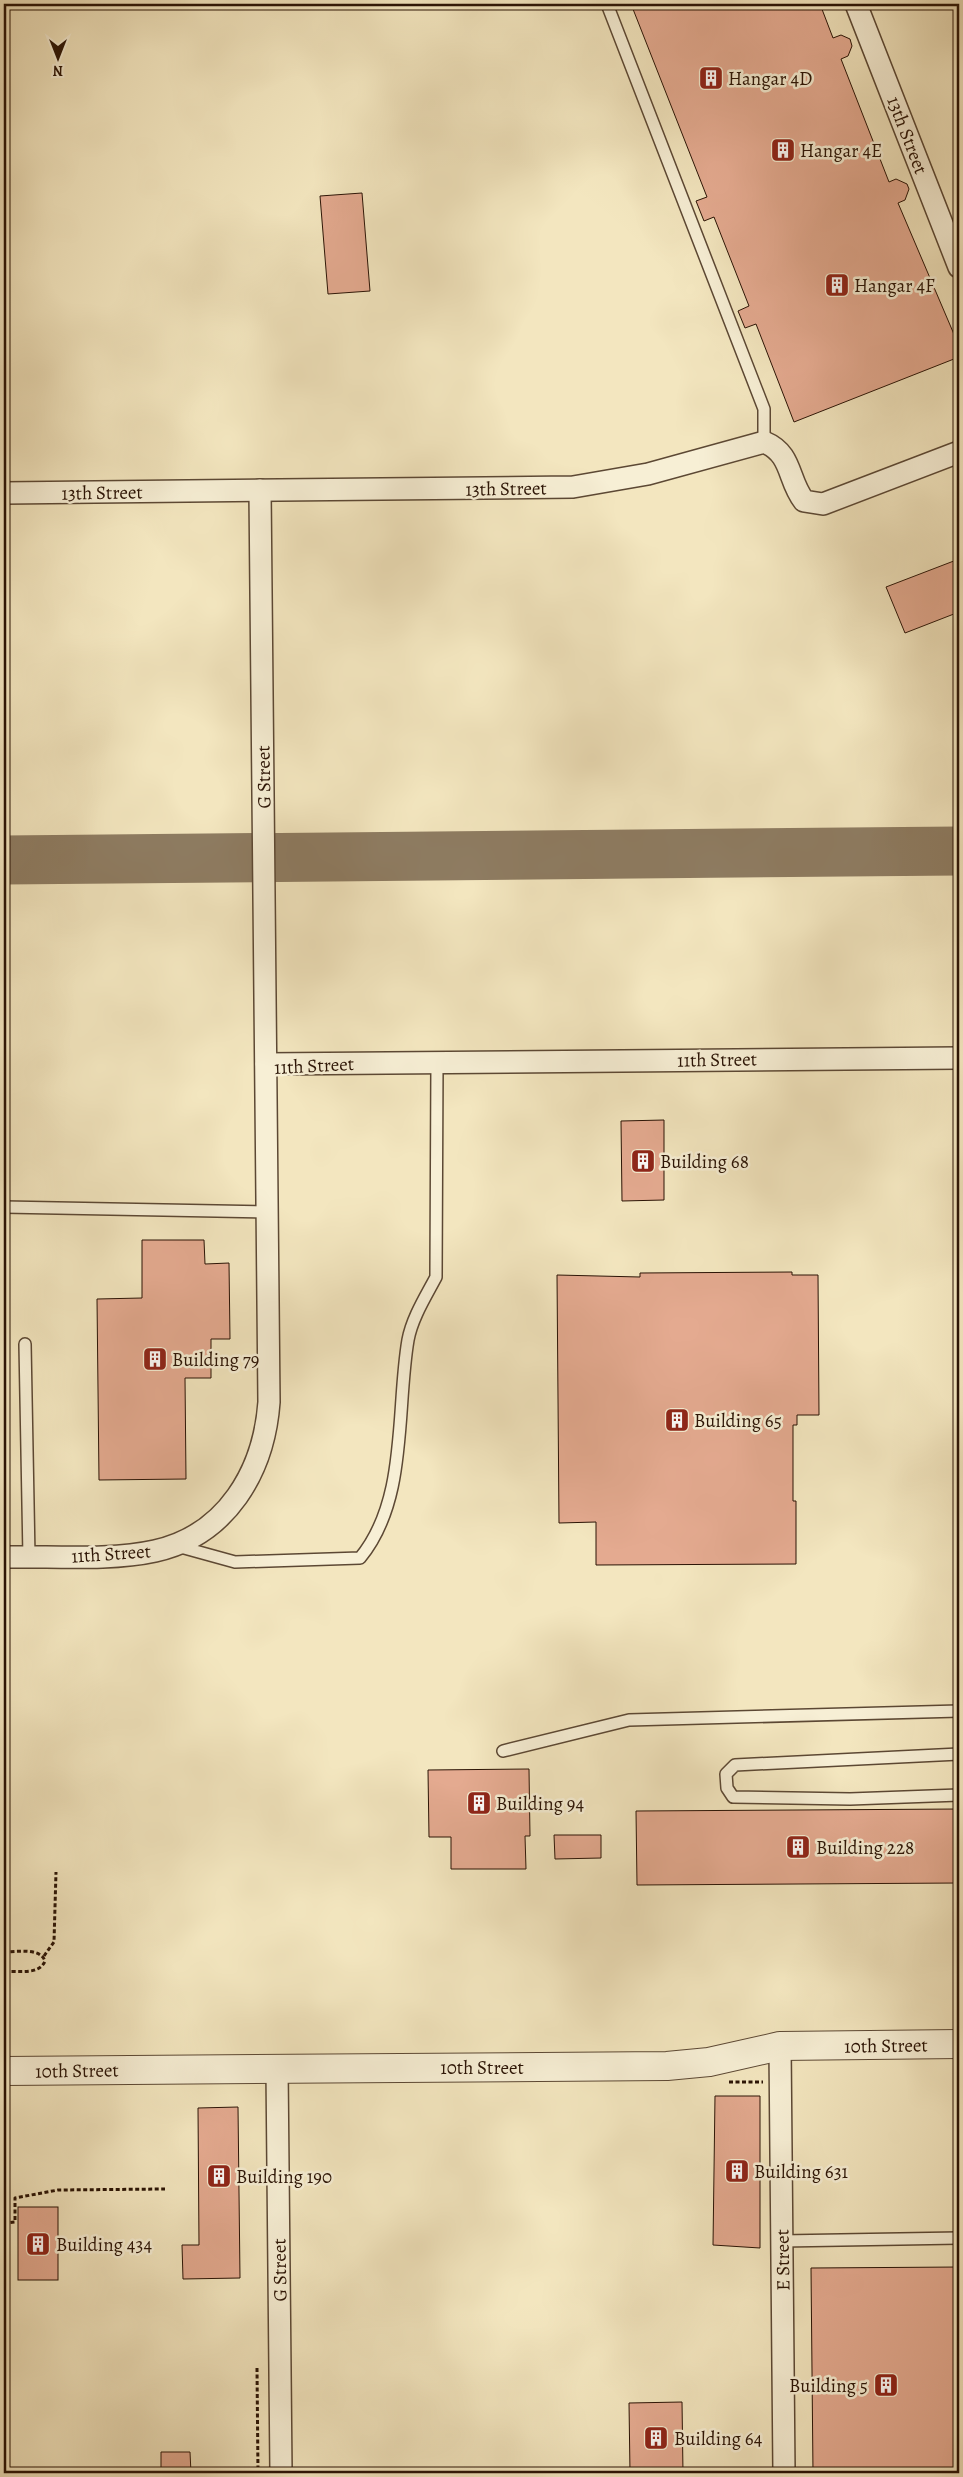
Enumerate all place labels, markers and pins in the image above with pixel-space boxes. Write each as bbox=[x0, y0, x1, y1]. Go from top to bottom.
building icon: Hangar 4D bbox=[698, 65, 724, 91]
place label: Hangar 4D bbox=[728, 66, 812, 92]
building icon: Hangar 4E bbox=[770, 137, 796, 163]
place label: Hangar 4E bbox=[800, 138, 882, 164]
building icon: Hangar 4F bbox=[824, 272, 850, 298]
place label: Hangar 4F bbox=[854, 273, 935, 299]
building icon: Building 68 bbox=[630, 1148, 656, 1174]
place label: Building 68 bbox=[660, 1149, 749, 1175]
building icon: Building 79 bbox=[142, 1346, 168, 1372]
place label: Building 79 bbox=[172, 1347, 260, 1373]
building icon: Building 65 bbox=[664, 1407, 690, 1433]
place label: Building 65 bbox=[694, 1408, 782, 1434]
building icon: Building 94 bbox=[466, 1790, 492, 1816]
place label: Building 94 bbox=[496, 1791, 585, 1817]
building icon: Building 228 bbox=[785, 1834, 811, 1860]
place label: Building 228 bbox=[816, 1835, 914, 1861]
building icon: Building 631 bbox=[724, 2158, 750, 2184]
place label: Building 631 bbox=[754, 2159, 849, 2185]
building icon: Building 190 bbox=[206, 2163, 232, 2189]
place label: Building 190 bbox=[236, 2164, 332, 2190]
building icon: Building 434 bbox=[25, 2231, 51, 2257]
place label: Building 434 bbox=[56, 2232, 152, 2258]
building icon: Building 5 bbox=[873, 2372, 899, 2398]
place label: Building 5 bbox=[789, 2373, 868, 2399]
building icon: Building 64 bbox=[643, 2425, 669, 2451]
place label: Building 64 bbox=[674, 2426, 763, 2452]

